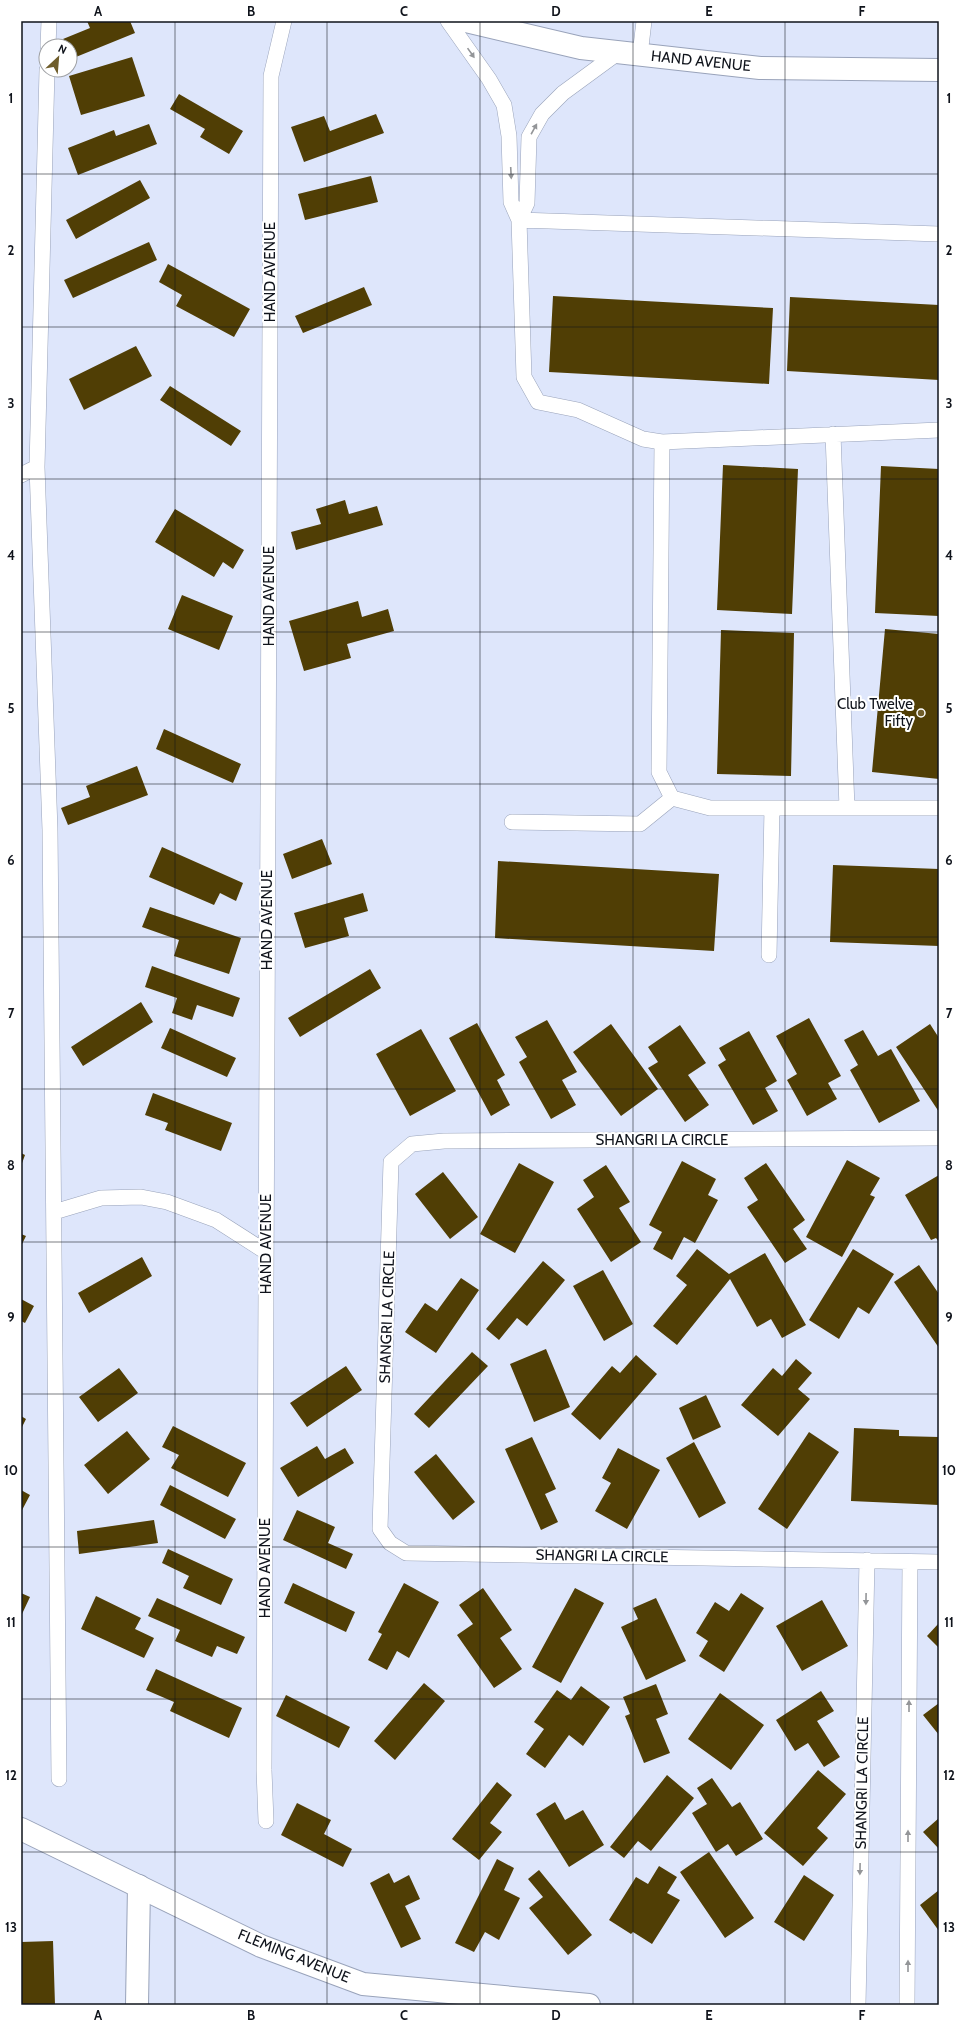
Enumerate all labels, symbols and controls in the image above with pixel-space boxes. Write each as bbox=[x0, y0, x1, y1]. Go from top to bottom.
text: A bbox=[94, 3, 103, 19]
text: B bbox=[247, 3, 255, 19]
text: C bbox=[400, 3, 408, 19]
text: D bbox=[551, 3, 561, 19]
text: E bbox=[705, 3, 713, 19]
text: F bbox=[859, 3, 866, 19]
north arrow bbox=[38, 38, 78, 78]
text: N bbox=[56, 41, 69, 57]
street label: HAND AVENUE bbox=[650, 47, 752, 75]
one-way arrow bbox=[467, 48, 475, 58]
text: 1 bbox=[9, 90, 13, 106]
text: 1 bbox=[947, 90, 951, 106]
one-way arrow bbox=[531, 123, 538, 135]
one-way arrow bbox=[508, 167, 514, 180]
street label: HAND AVENUE bbox=[261, 222, 279, 322]
text: 2 bbox=[8, 242, 15, 258]
text: 2 bbox=[946, 242, 953, 258]
text: 3 bbox=[7, 395, 15, 411]
text: 3 bbox=[945, 395, 953, 411]
street label: HAND AVENUE bbox=[260, 546, 278, 646]
text: 4 bbox=[7, 547, 15, 563]
text: 4 bbox=[945, 547, 953, 563]
place label: Club Twelve Fifty bbox=[837, 695, 913, 730]
text: 5 bbox=[8, 700, 15, 716]
text: 5 bbox=[946, 700, 953, 716]
marker: Club Twelve Fifty bbox=[916, 708, 926, 718]
text: 6 bbox=[7, 852, 15, 868]
text: 6 bbox=[945, 852, 953, 868]
street label: HAND AVENUE bbox=[258, 870, 276, 970]
text: 7 bbox=[8, 1005, 15, 1021]
text: 7 bbox=[946, 1005, 953, 1021]
street label: SHANGRI LA CIRCLE bbox=[596, 1131, 728, 1149]
text: 8 bbox=[7, 1157, 15, 1173]
text: 8 bbox=[945, 1157, 953, 1173]
street label: HAND AVENUE bbox=[257, 1194, 275, 1294]
street label: SHANGRI LA CIRCLE bbox=[376, 1250, 398, 1384]
text: 9 bbox=[7, 1309, 15, 1325]
text: 9 bbox=[945, 1309, 953, 1325]
text: 10 bbox=[4, 1462, 18, 1478]
text: 10 bbox=[942, 1462, 956, 1478]
street label: HAND AVENUE bbox=[256, 1518, 274, 1618]
street label: SHANGRI LA CIRCLE bbox=[535, 1546, 669, 1566]
one-way arrow bbox=[863, 1593, 869, 1606]
text: 11 bbox=[6, 1614, 16, 1630]
text: 11 bbox=[944, 1614, 954, 1630]
one-way arrow bbox=[906, 1699, 912, 1712]
street label: SHANGRI LA CIRCLE bbox=[852, 1716, 872, 1850]
text: 12 bbox=[5, 1767, 17, 1783]
text: 12 bbox=[943, 1767, 955, 1783]
one-way arrow bbox=[905, 1829, 911, 1842]
one-way arrow bbox=[857, 1863, 864, 1875]
text: 13 bbox=[5, 1919, 17, 1935]
text: 13 bbox=[943, 1919, 955, 1935]
street label: FLEMING AVENUE bbox=[235, 1925, 353, 1987]
one-way arrow bbox=[905, 1959, 911, 1972]
text: A bbox=[94, 2007, 103, 2023]
text: B bbox=[247, 2007, 255, 2023]
text: C bbox=[400, 2007, 408, 2023]
text: D bbox=[551, 2007, 561, 2023]
text: E bbox=[705, 2007, 713, 2023]
text: F bbox=[859, 2007, 866, 2023]

